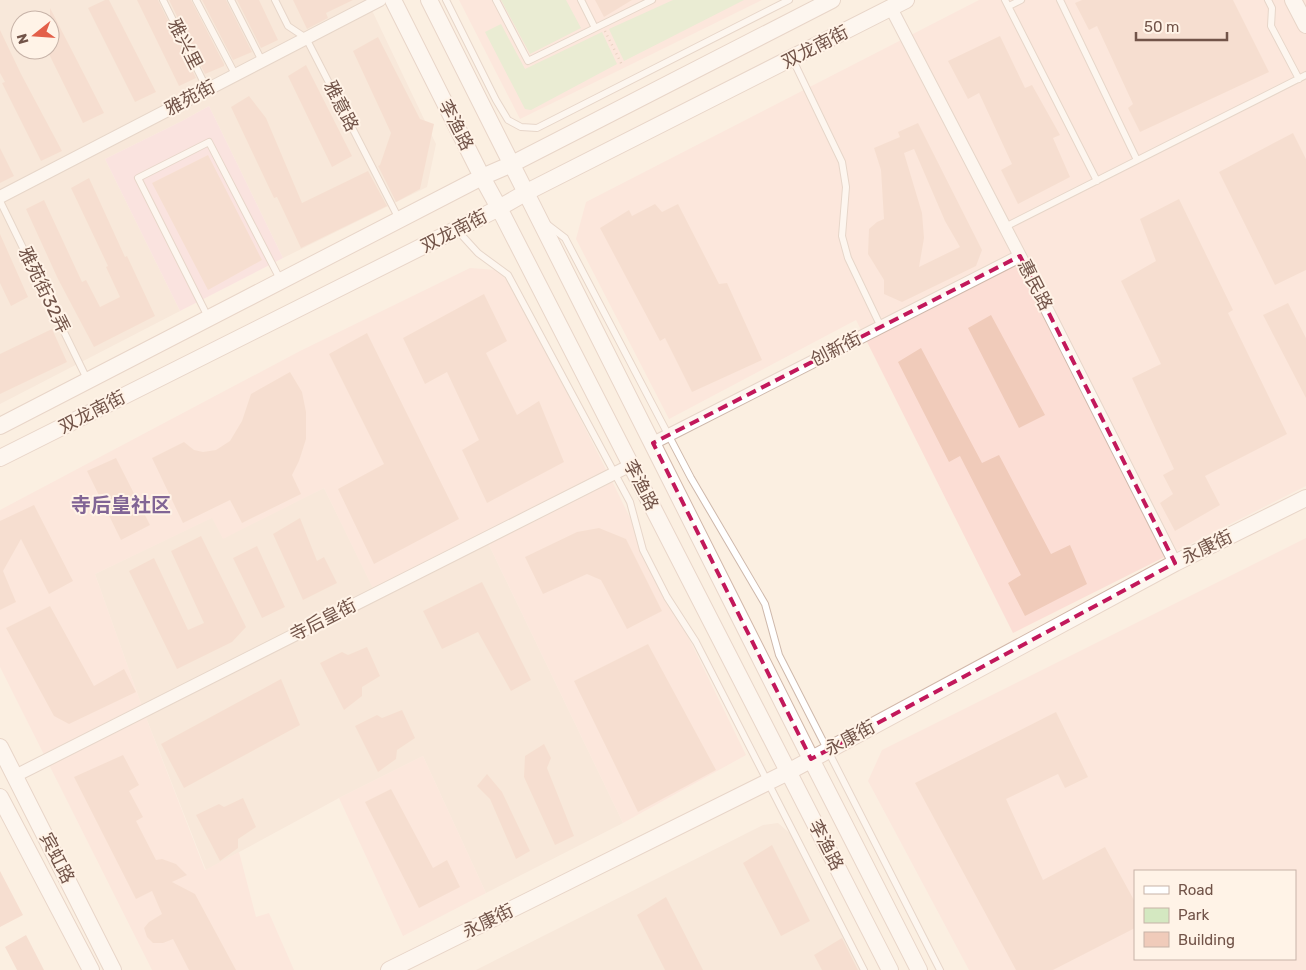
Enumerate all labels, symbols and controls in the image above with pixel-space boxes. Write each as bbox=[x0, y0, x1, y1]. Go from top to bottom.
north arrow bbox=[10, 10, 60, 60]
scale bar bbox=[1136, 10, 1227, 42]
street label: 雅兴里 bbox=[163, 15, 207, 73]
text: 50 m bbox=[1144, 18, 1179, 36]
street label: 双龙南街 bbox=[778, 21, 852, 73]
text: N bbox=[13, 31, 33, 46]
street label: 雅苑街 bbox=[161, 76, 219, 120]
street label: 雅意路 bbox=[319, 77, 363, 135]
street label: 李渔路 bbox=[434, 96, 478, 154]
street label: 双龙南街 bbox=[417, 205, 491, 257]
street label: 雅苑街32弄 bbox=[14, 243, 74, 337]
street label: 惠民路 bbox=[1013, 256, 1057, 314]
street label: 创新街 bbox=[807, 327, 865, 371]
street label: 双龙南街 bbox=[55, 386, 129, 438]
street label: 李渔路 bbox=[619, 456, 663, 514]
district label: 寺后皇社区 bbox=[71, 493, 171, 517]
street label: 永康街 bbox=[1178, 525, 1236, 569]
street label: 寺后皇街 bbox=[286, 594, 360, 646]
street label: 永康街 bbox=[821, 716, 879, 760]
street label: 李渔路 bbox=[804, 816, 848, 874]
street label: 宾虹路 bbox=[35, 829, 79, 887]
legend bbox=[1134, 870, 1296, 960]
text: Road bbox=[1178, 881, 1214, 899]
street label: 永康街 bbox=[459, 899, 517, 943]
text: Park bbox=[1178, 906, 1209, 924]
text: Building bbox=[1178, 931, 1235, 949]

